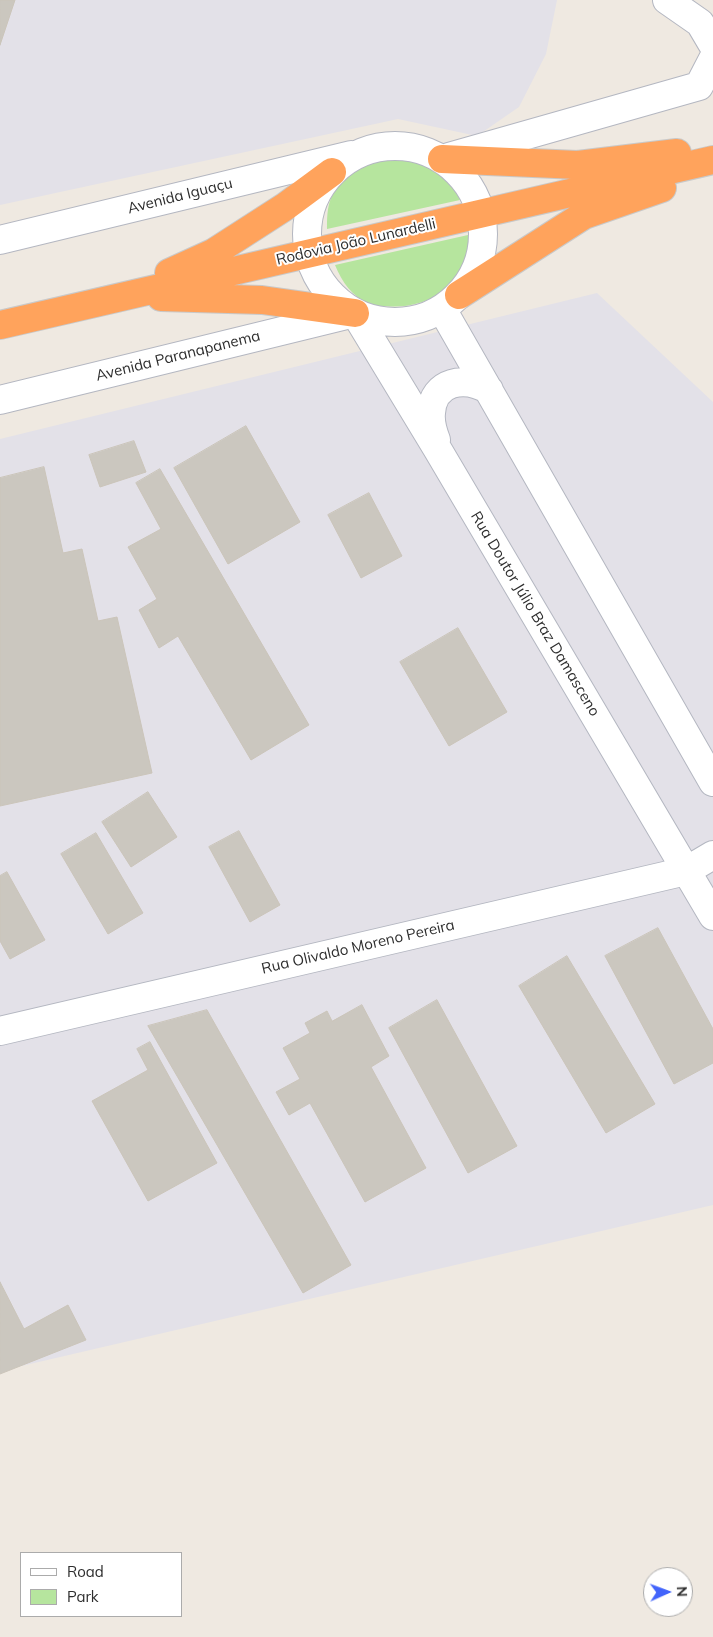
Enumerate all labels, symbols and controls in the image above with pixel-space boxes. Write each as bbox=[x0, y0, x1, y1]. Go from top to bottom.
street label: Avenida Iguaçu bbox=[126, 174, 234, 218]
street label: Rodovia João Lunardelli bbox=[274, 215, 438, 269]
street label: Avenida Paranapanema bbox=[94, 327, 262, 385]
street label: Rua Doutor Júlio Braz Damasceno bbox=[467, 508, 603, 720]
street label: Rua Olivaldo Moreno Pereira bbox=[260, 916, 456, 978]
legend bbox=[20, 1552, 182, 1617]
text: Road bbox=[67, 1562, 104, 1581]
north arrow bbox=[643, 1567, 693, 1617]
text: N bbox=[673, 1586, 691, 1597]
text: Park bbox=[67, 1587, 99, 1606]

